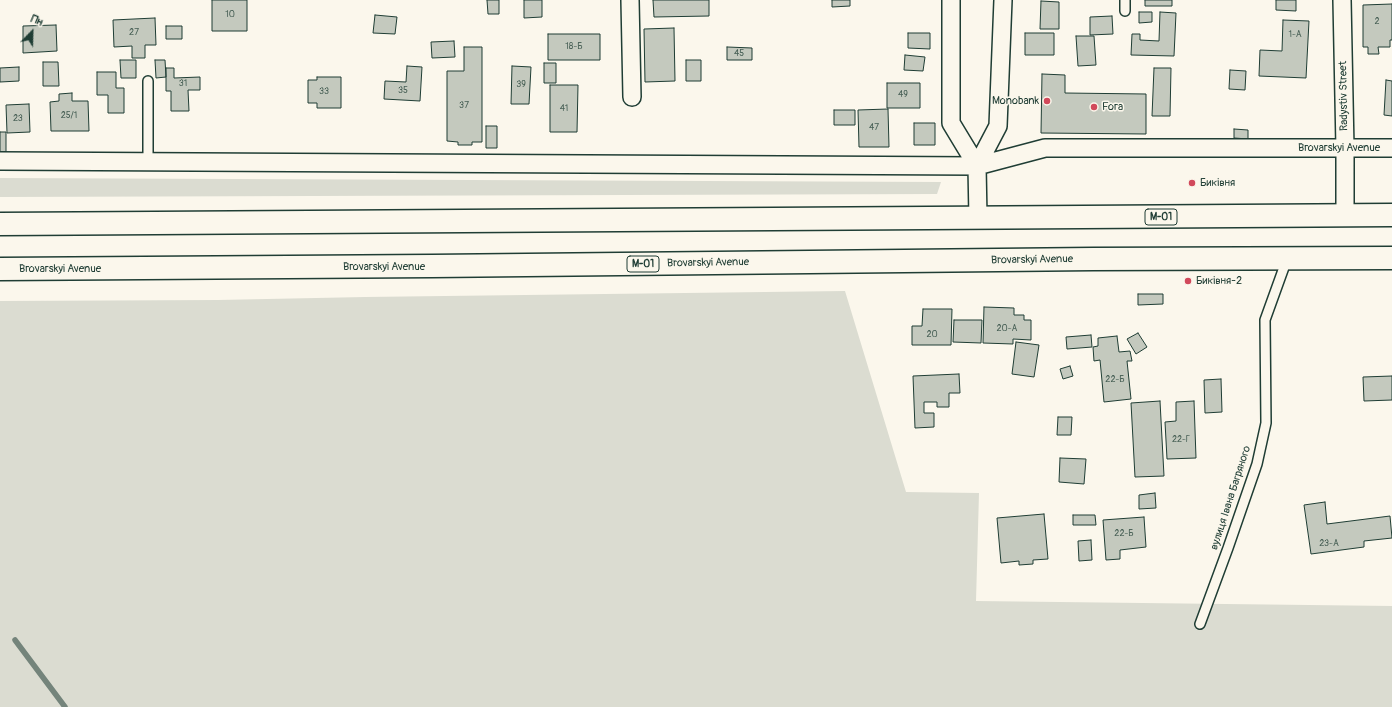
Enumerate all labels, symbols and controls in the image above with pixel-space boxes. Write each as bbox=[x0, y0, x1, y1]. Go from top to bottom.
house number: 10 bbox=[225, 10, 235, 20]
north arrow bbox=[12, 12, 52, 52]
text: Пн bbox=[29, 12, 45, 29]
house number: 2 bbox=[1374, 17, 1380, 27]
house number: 27 bbox=[129, 28, 139, 38]
house number: 1-А bbox=[1288, 30, 1302, 40]
house number: 18-Б bbox=[565, 42, 583, 52]
house number: 45 bbox=[734, 49, 744, 59]
street label: Radystiv Street bbox=[1337, 61, 1351, 131]
house number: 31 bbox=[179, 79, 187, 89]
house number: 39 bbox=[516, 80, 526, 90]
house number: 35 bbox=[398, 86, 408, 96]
house number: 33 bbox=[319, 87, 329, 97]
house number: 49 bbox=[898, 90, 908, 100]
place label: Monobank bbox=[992, 94, 1039, 108]
marker: Monobank bbox=[1042, 96, 1052, 106]
place label: Fora bbox=[1102, 100, 1123, 114]
house number: 37 bbox=[459, 101, 469, 111]
marker: Fora bbox=[1089, 102, 1099, 112]
house number: 41 bbox=[560, 104, 568, 114]
house number: 25/1 bbox=[61, 111, 77, 121]
house number: 23 bbox=[13, 114, 23, 124]
house number: 47 bbox=[869, 123, 879, 133]
street label: Brovarskyi Avenue bbox=[1298, 141, 1380, 155]
place label: Бикiвня bbox=[1200, 176, 1235, 190]
marker: Бикiвня bbox=[1187, 178, 1197, 188]
road number: М-01 bbox=[1145, 209, 1177, 225]
street label: Brovarskyi Avenue bbox=[991, 253, 1073, 267]
road number: М-01 bbox=[627, 256, 659, 272]
street label: Brovarskyi Avenue bbox=[667, 256, 749, 270]
street label: Brovarskyi Avenue bbox=[343, 260, 425, 274]
street label: Brovarskyi Avenue bbox=[19, 262, 101, 276]
place label: Бикiвня-2 bbox=[1196, 274, 1242, 288]
marker: Бикiвня-2 bbox=[1183, 276, 1193, 286]
house number: 20-А bbox=[997, 324, 1017, 334]
house number: 20 bbox=[926, 330, 938, 340]
house number: 22-Б bbox=[1105, 375, 1125, 385]
house number: 22-Г bbox=[1172, 435, 1190, 445]
street label: вулиця Івана Багряного bbox=[1208, 444, 1254, 552]
house number: 22-Б bbox=[1114, 529, 1134, 539]
house number: 23-А bbox=[1319, 539, 1339, 549]

